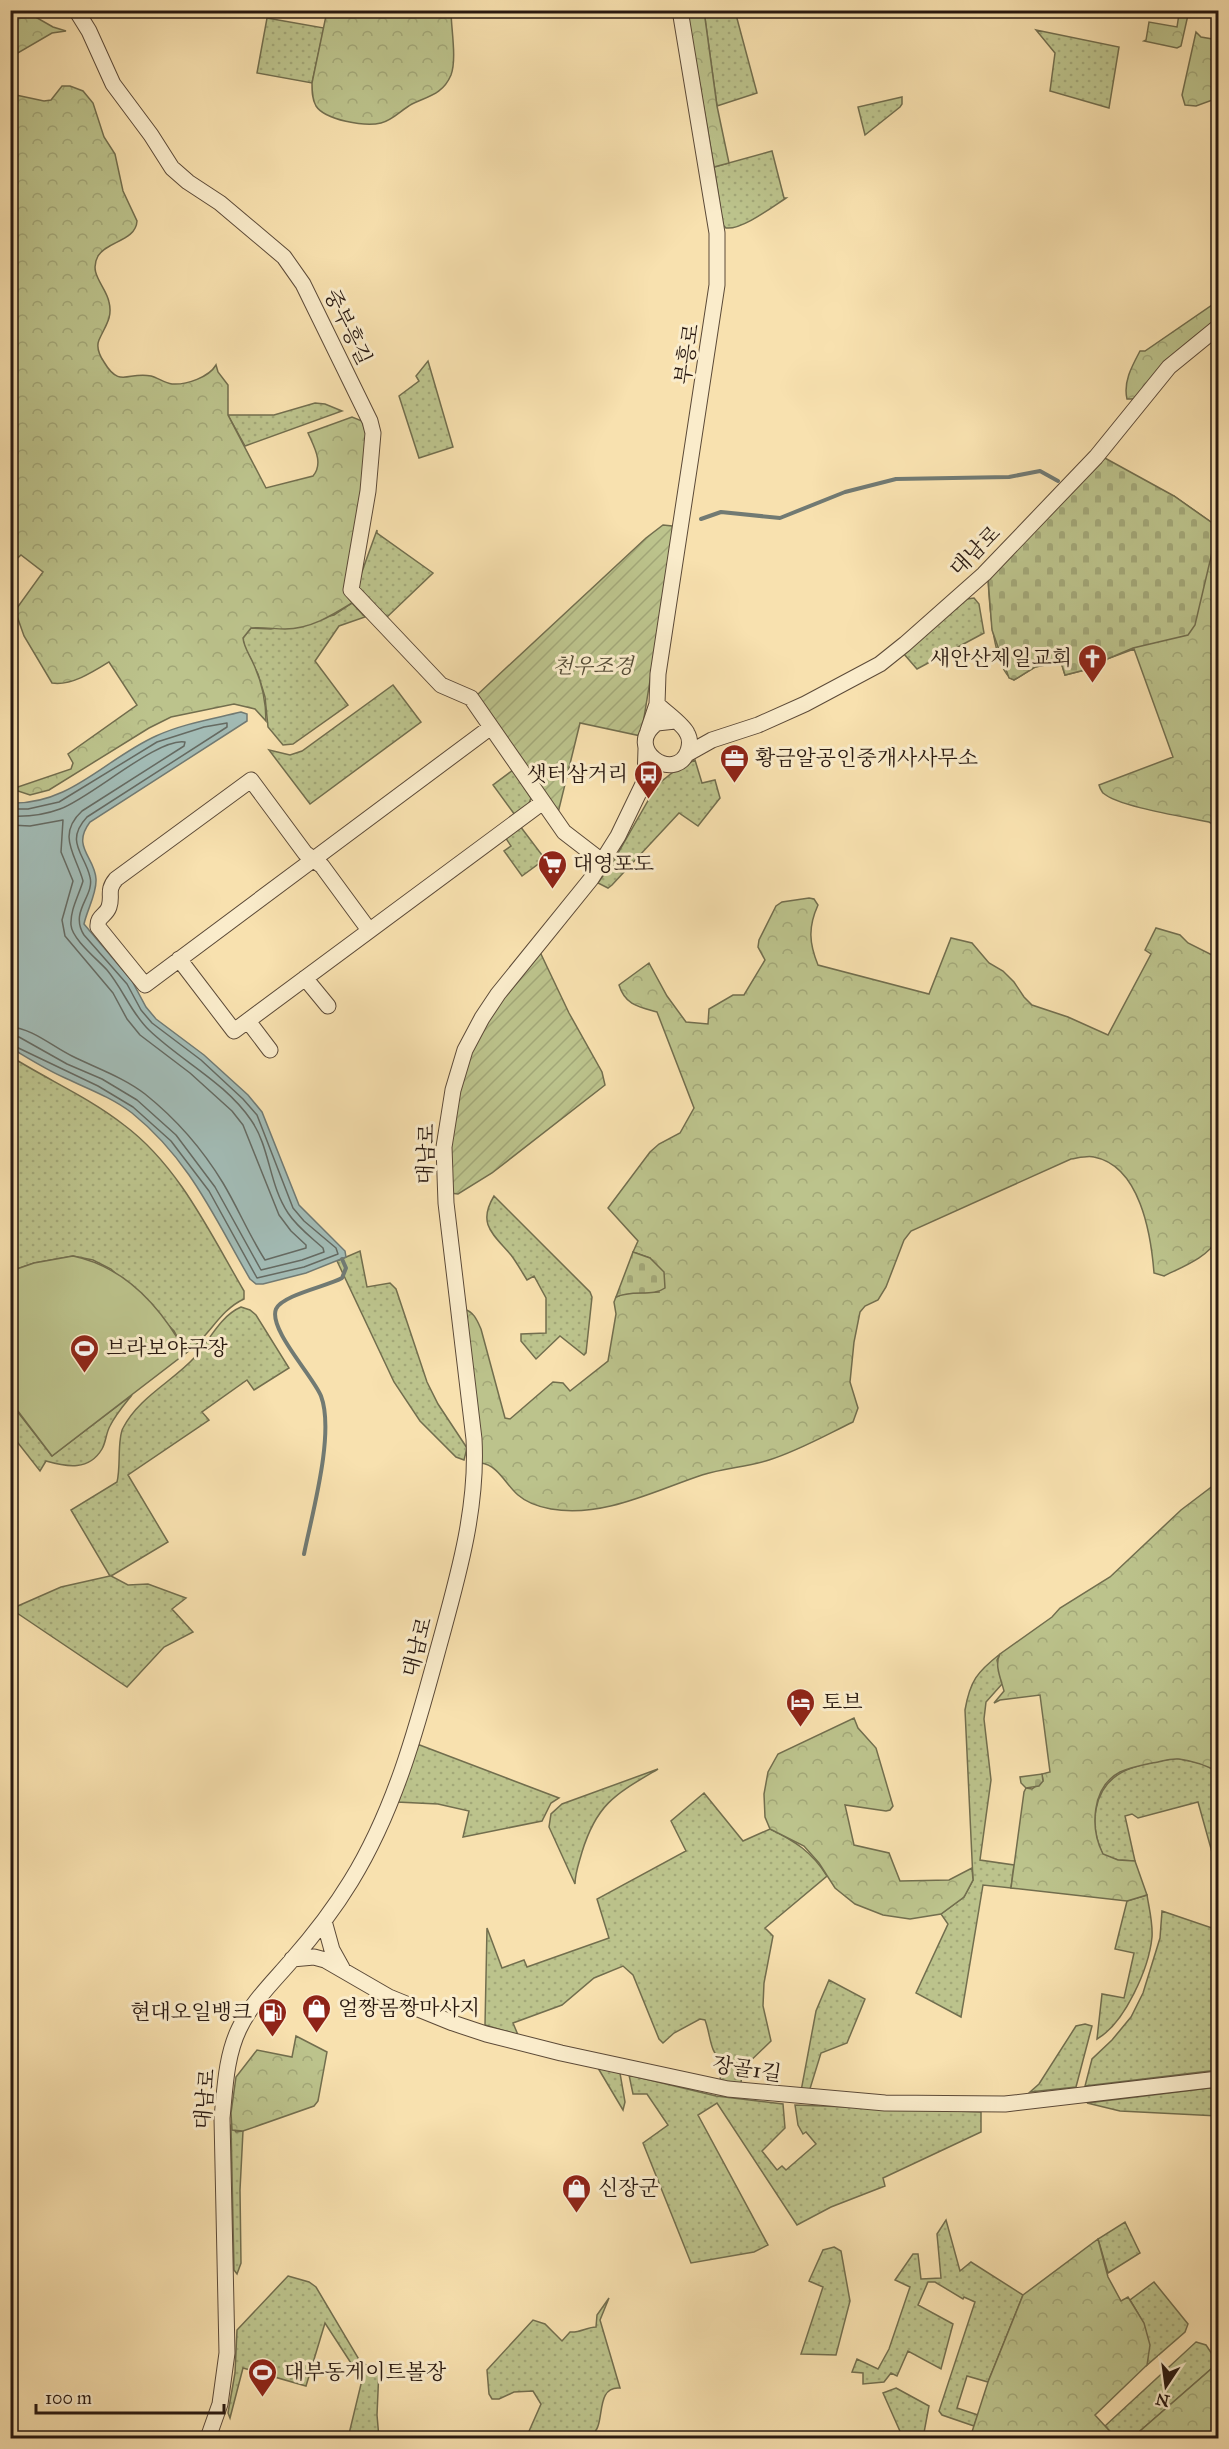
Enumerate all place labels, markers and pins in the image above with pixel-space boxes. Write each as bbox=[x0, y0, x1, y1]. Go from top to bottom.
church icon: 새안산제일교회 bbox=[1077, 642, 1109, 684]
place label: 새안산제일교회 bbox=[930, 645, 1072, 671]
office icon: 황금알공인중개사사무소 bbox=[718, 742, 750, 784]
place label: 황금알공인중개사사무소 bbox=[755, 745, 978, 771]
bus stop icon: 샛터삼거리 bbox=[633, 758, 665, 800]
place label: 샛터삼거리 bbox=[527, 761, 628, 787]
supermarket icon: 대영포도 bbox=[536, 848, 568, 890]
place label: 대영포도 bbox=[573, 851, 654, 877]
sports icon: 브라보야구장 bbox=[69, 1332, 101, 1374]
place label: 브라보야구장 bbox=[106, 1335, 228, 1361]
hotel icon: 토브 bbox=[785, 1686, 817, 1728]
place label: 토브 bbox=[822, 1689, 863, 1715]
shop icon: 얼짱몸짱마사지 bbox=[301, 1992, 333, 2034]
place label: 얼짱몸짱마사지 bbox=[338, 1995, 480, 2021]
fuel station icon: 현대오일뱅크 bbox=[257, 1996, 289, 2038]
place label: 현대오일뱅크 bbox=[130, 1999, 252, 2025]
shop icon: 신장군 bbox=[561, 2172, 593, 2214]
place label: 신장군 bbox=[598, 2175, 659, 2201]
sports icon: 대부동게이트볼장 bbox=[247, 2356, 279, 2398]
place label: 대부동게이트볼장 bbox=[284, 2359, 447, 2385]

